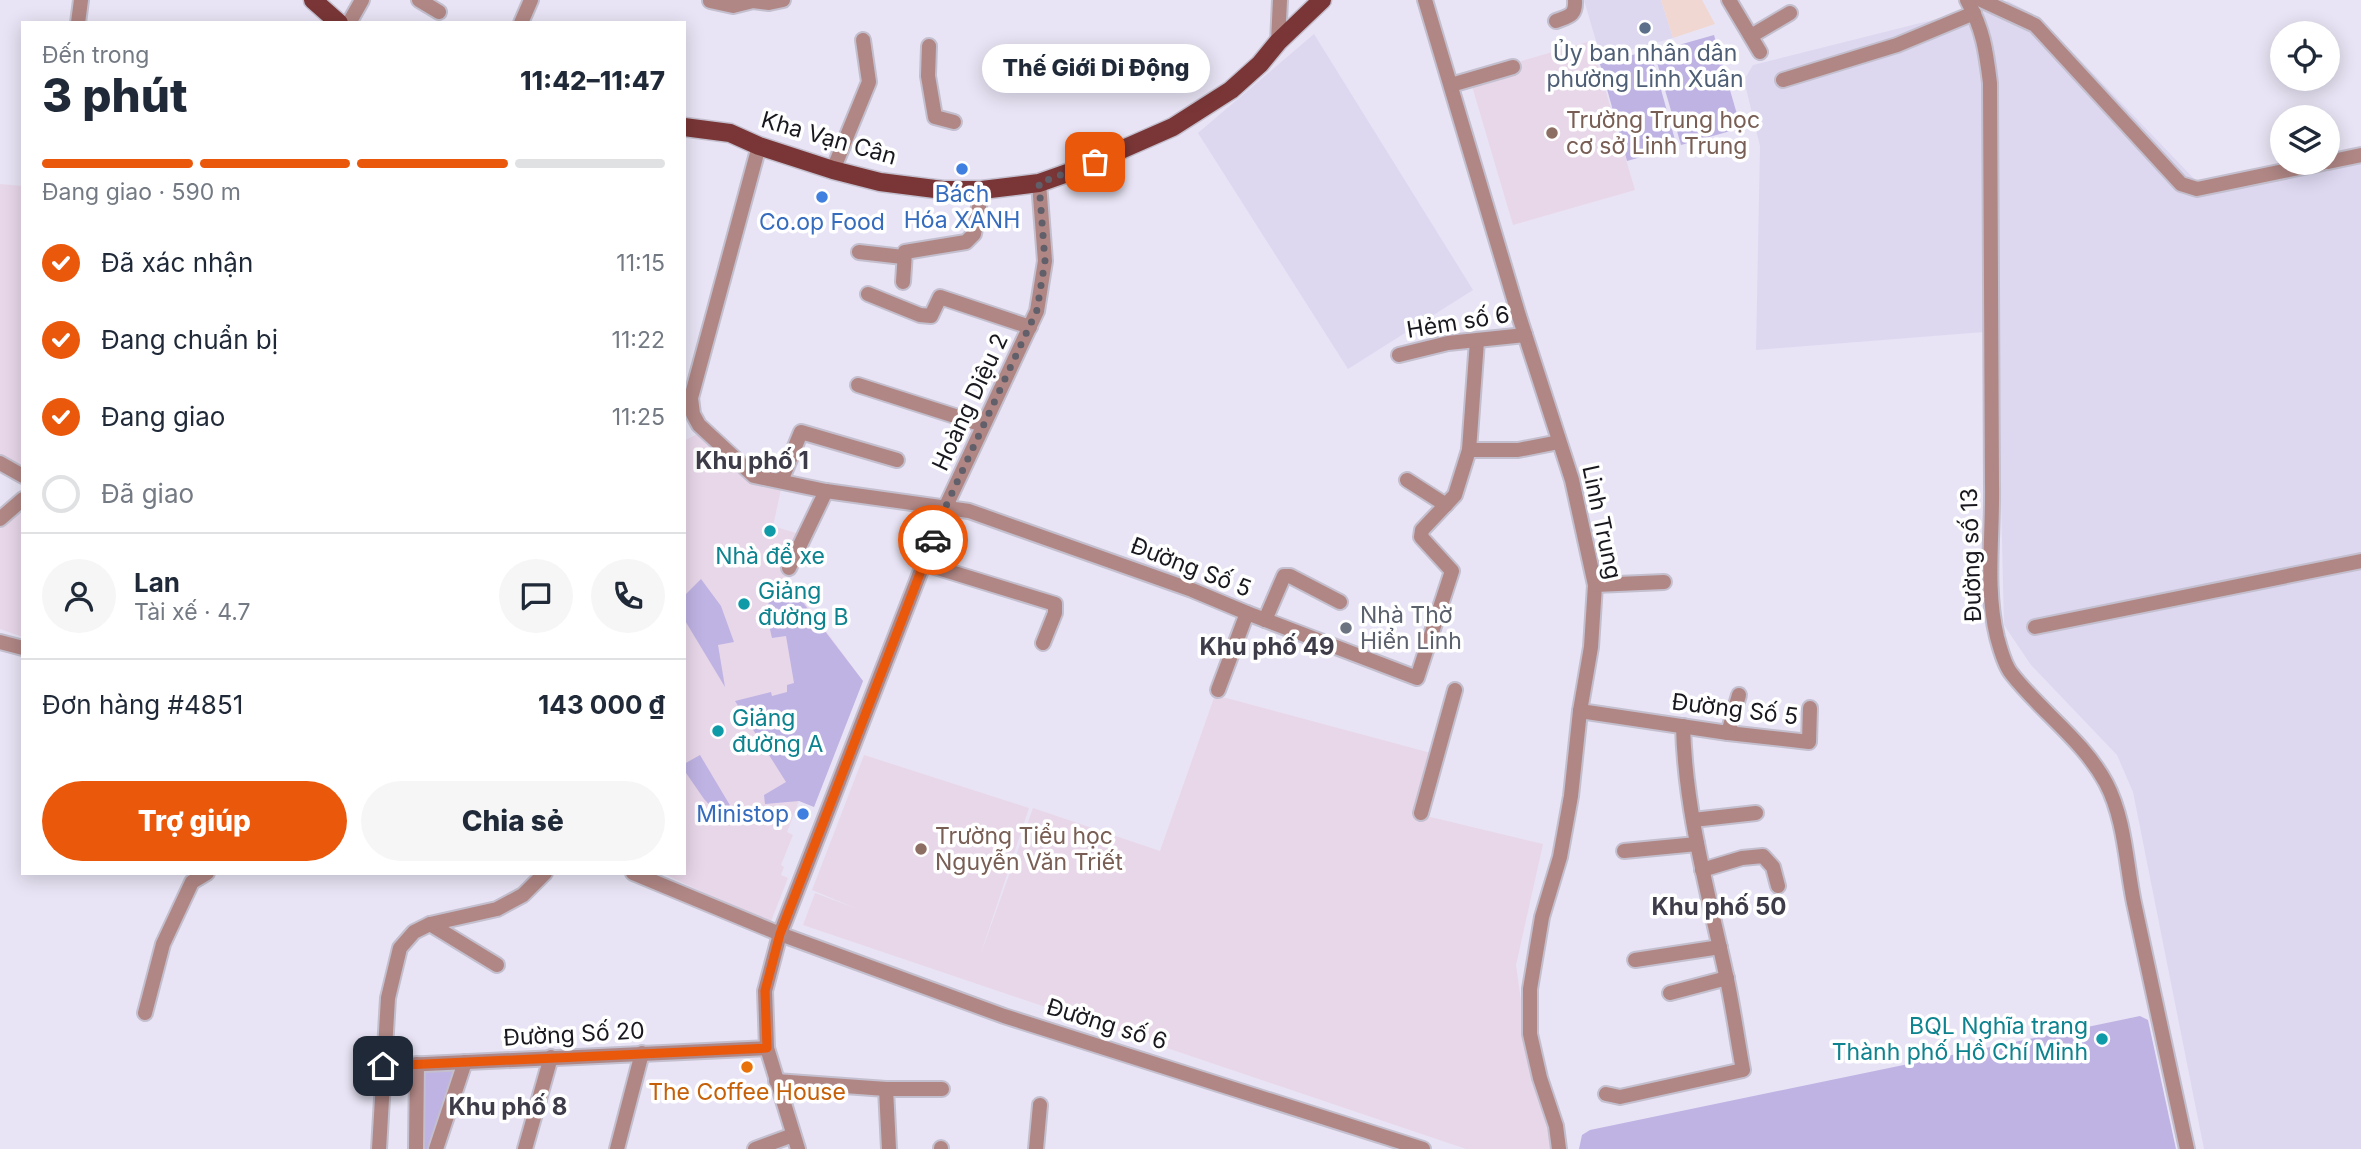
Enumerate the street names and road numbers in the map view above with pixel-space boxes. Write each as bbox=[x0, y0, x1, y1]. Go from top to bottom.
street label: Kha Vạn Cân bbox=[758, 105, 900, 171]
street label: Hẻm số 6 bbox=[1405, 300, 1511, 344]
street label: Hoàng Diệu 2 bbox=[926, 329, 1014, 475]
street label: Linh Trung bbox=[1576, 462, 1628, 582]
street label: Đường số 13 bbox=[1955, 488, 1987, 622]
street label: Đường Số 5 bbox=[1127, 531, 1255, 603]
street label: Đường Số 5 bbox=[1670, 687, 1800, 731]
street label: Đường số 6 bbox=[1043, 992, 1171, 1056]
street label: Đường Số 20 bbox=[503, 1016, 645, 1052]

